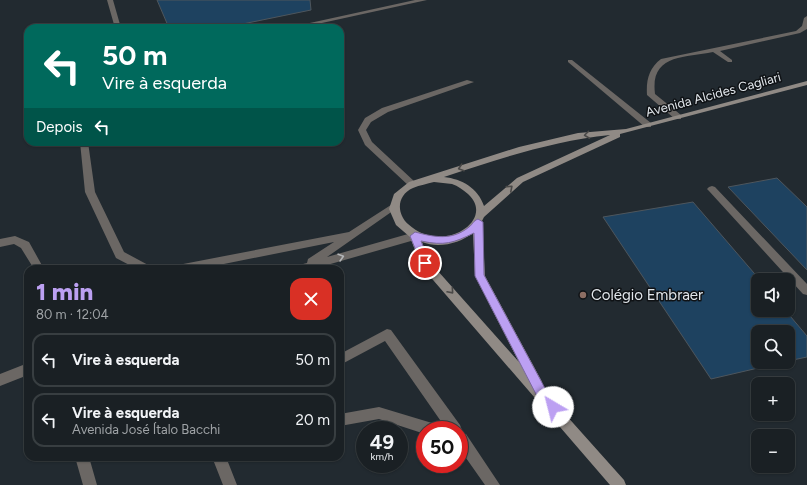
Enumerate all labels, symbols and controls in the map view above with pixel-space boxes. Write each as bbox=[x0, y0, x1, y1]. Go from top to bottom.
text: 50 m bbox=[102, 38, 168, 72]
icon: left bbox=[36, 40, 88, 92]
street label: Avenida Alcides Cagliari bbox=[644, 69, 782, 120]
text: Vire à esquerda bbox=[102, 72, 227, 94]
icon: left bbox=[91, 116, 113, 138]
text: Depois bbox=[36, 118, 83, 136]
one-way arrow bbox=[584, 131, 590, 140]
one-way arrow bbox=[458, 163, 465, 172]
one-way arrow bbox=[506, 186, 513, 193]
pin bbox=[408, 246, 442, 280]
icon: arrive bbox=[414, 252, 436, 274]
one-way arrow bbox=[338, 253, 345, 261]
map controls bbox=[751, 273, 795, 473]
button: sound bbox=[751, 273, 795, 317]
text: 1 min bbox=[36, 277, 93, 306]
button: close bbox=[290, 278, 332, 320]
one-way arrow bbox=[446, 286, 453, 294]
place label: Colégio Embraer bbox=[591, 286, 703, 304]
marker: Colégio Embraer bbox=[578, 290, 588, 300]
text: 80 m · 12:04 bbox=[36, 307, 109, 322]
button: search bbox=[751, 325, 795, 369]
icon: left bbox=[38, 349, 60, 371]
text: Vire à esquerda bbox=[72, 351, 179, 369]
text: 50 m bbox=[295, 351, 330, 369]
button: + bbox=[751, 377, 795, 421]
position arrow bbox=[532, 386, 574, 428]
text: Vire à esquerda bbox=[72, 404, 179, 422]
icon: left bbox=[38, 409, 60, 431]
text: 20 m bbox=[296, 411, 330, 429]
speed limit sign: 50 bbox=[416, 421, 468, 473]
text: Avenida José Ítalo Bacchi bbox=[72, 422, 220, 437]
button: − bbox=[751, 429, 795, 473]
text: 49 bbox=[370, 430, 394, 454]
text: km/h bbox=[371, 450, 393, 463]

